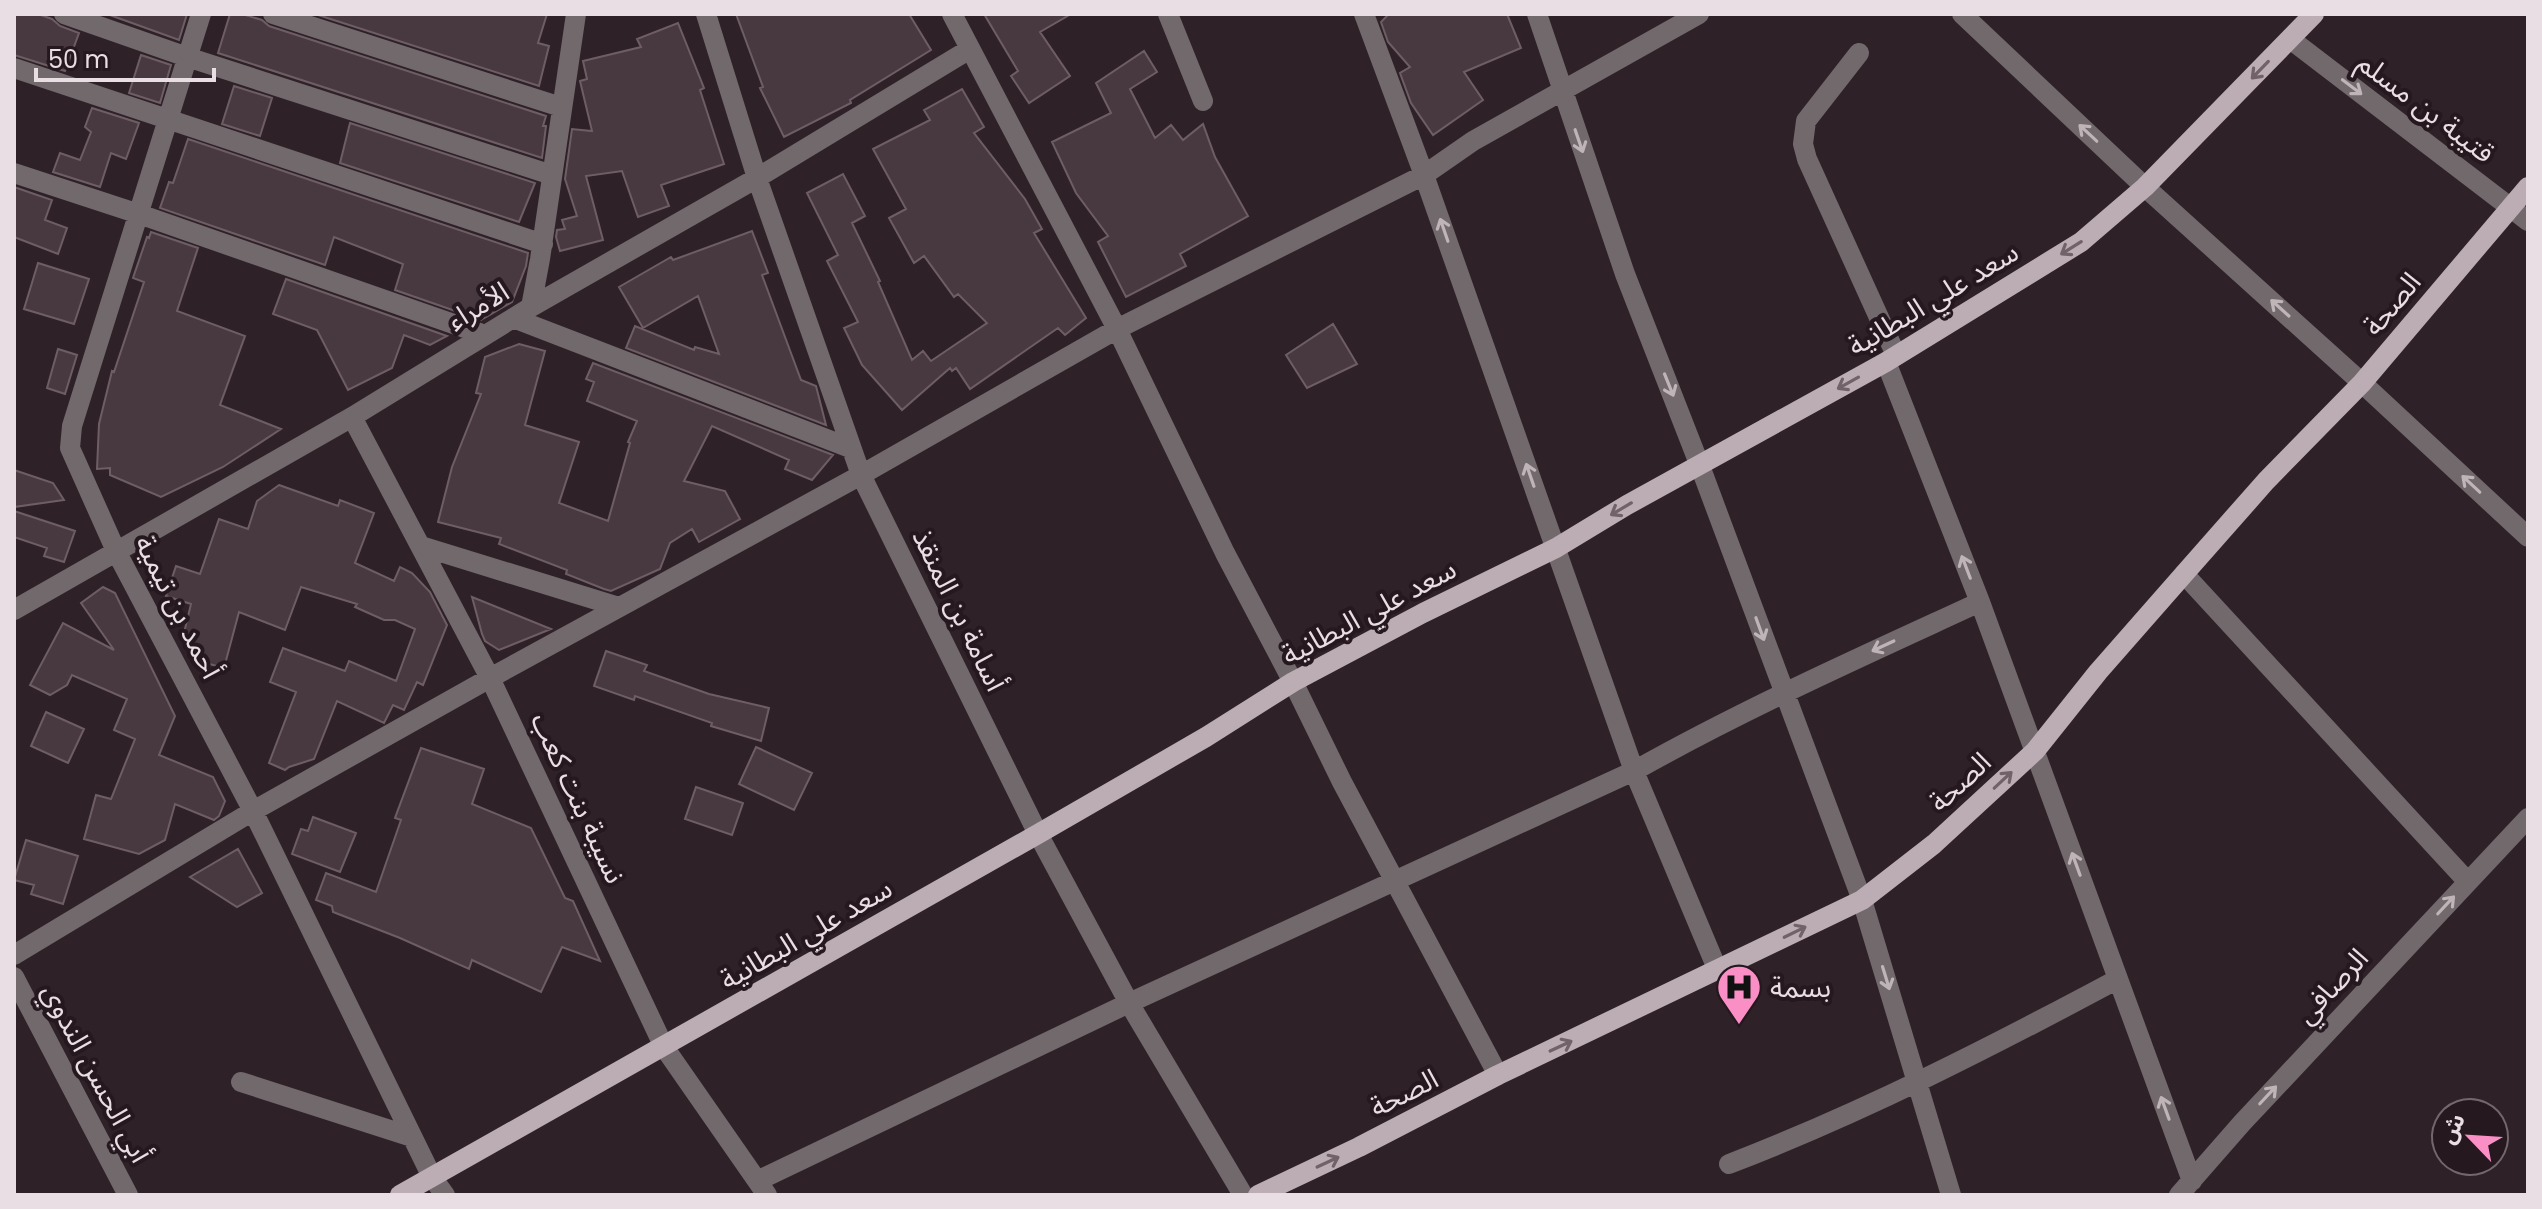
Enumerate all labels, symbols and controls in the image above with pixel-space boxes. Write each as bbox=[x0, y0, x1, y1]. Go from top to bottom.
scale bar bbox=[36, 32, 214, 82]
text: 50 m bbox=[48, 43, 109, 76]
street label: قتيبة بن مسلم bbox=[2348, 44, 2502, 174]
one-way arrow bbox=[2251, 60, 2270, 79]
one-way arrow bbox=[2341, 78, 2362, 95]
one-way arrow bbox=[2078, 124, 2098, 142]
one-way arrow bbox=[1573, 128, 1587, 153]
one-way arrow bbox=[1435, 217, 1450, 242]
street label: سعد علي البطانية bbox=[1840, 233, 2026, 367]
one-way arrow bbox=[2060, 239, 2082, 256]
street label: الصحة bbox=[2354, 264, 2430, 344]
street label: الأمراء bbox=[440, 272, 516, 340]
one-way arrow bbox=[2270, 299, 2290, 317]
one-way arrow bbox=[1662, 372, 1677, 397]
one-way arrow bbox=[1837, 375, 1861, 391]
one-way arrow bbox=[1522, 463, 1536, 488]
one-way arrow bbox=[2461, 475, 2481, 494]
one-way arrow bbox=[1610, 501, 1633, 517]
street label: أسامة بن المنقذ bbox=[903, 522, 1015, 698]
street label: أحمد بن تيمية bbox=[125, 529, 231, 685]
street label: سعد علي البطانية bbox=[1275, 550, 1464, 676]
one-way arrow bbox=[1958, 555, 1972, 580]
one-way arrow bbox=[1754, 616, 1768, 640]
one-way arrow bbox=[1872, 639, 1896, 654]
street label: نسيبة بنت كعب bbox=[521, 706, 635, 890]
street label: الصحة bbox=[1920, 743, 2000, 821]
one-way arrow bbox=[1993, 772, 2013, 790]
one-way arrow bbox=[2067, 851, 2082, 876]
street label: سعد علي البطانية bbox=[713, 869, 900, 1000]
one-way arrow bbox=[2437, 896, 2455, 916]
one-way arrow bbox=[1783, 924, 1807, 939]
street label: الرصافي bbox=[2287, 940, 2378, 1034]
hospital icon: بسمة bbox=[1715, 963, 1763, 1026]
one-way arrow bbox=[1879, 965, 1894, 991]
place label: بسمة bbox=[1770, 968, 1831, 1007]
street label: أبي الحسن الندوي bbox=[31, 976, 160, 1170]
one-way arrow bbox=[1548, 1038, 1572, 1053]
street label: الصحة bbox=[1363, 1059, 1445, 1127]
one-way arrow bbox=[2259, 1085, 2278, 1105]
one-way arrow bbox=[2157, 1096, 2171, 1121]
north arrow bbox=[2430, 1097, 2510, 1177]
text: ش bbox=[2432, 1109, 2473, 1149]
one-way arrow bbox=[1316, 1154, 1340, 1169]

